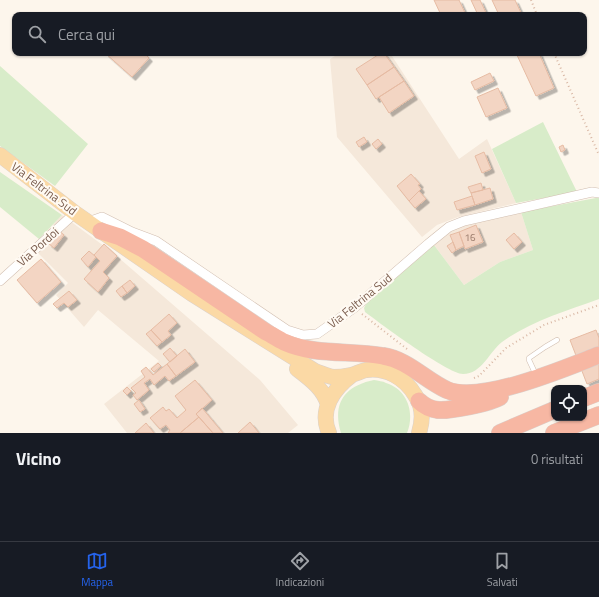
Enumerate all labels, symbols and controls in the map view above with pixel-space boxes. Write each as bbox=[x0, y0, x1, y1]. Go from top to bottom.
search box bbox=[12, 12, 587, 56]
icon: search bbox=[26, 23, 48, 45]
text: Cerca qui bbox=[58, 23, 115, 46]
street label: Via Feltrina Sud bbox=[7, 157, 81, 220]
street label: Via Pordoi bbox=[12, 223, 63, 271]
house number: 16 bbox=[464, 230, 476, 245]
street label: Via Feltrina Sud bbox=[323, 269, 396, 333]
map controls bbox=[551, 385, 587, 421]
button: locate bbox=[551, 385, 587, 421]
text: Vicino bbox=[16, 446, 61, 472]
text: 0 risultati bbox=[531, 449, 583, 469]
tab: Mappa bbox=[81, 550, 113, 590]
tab: Indicazioni bbox=[276, 550, 324, 590]
tab: Salvati bbox=[487, 550, 518, 590]

